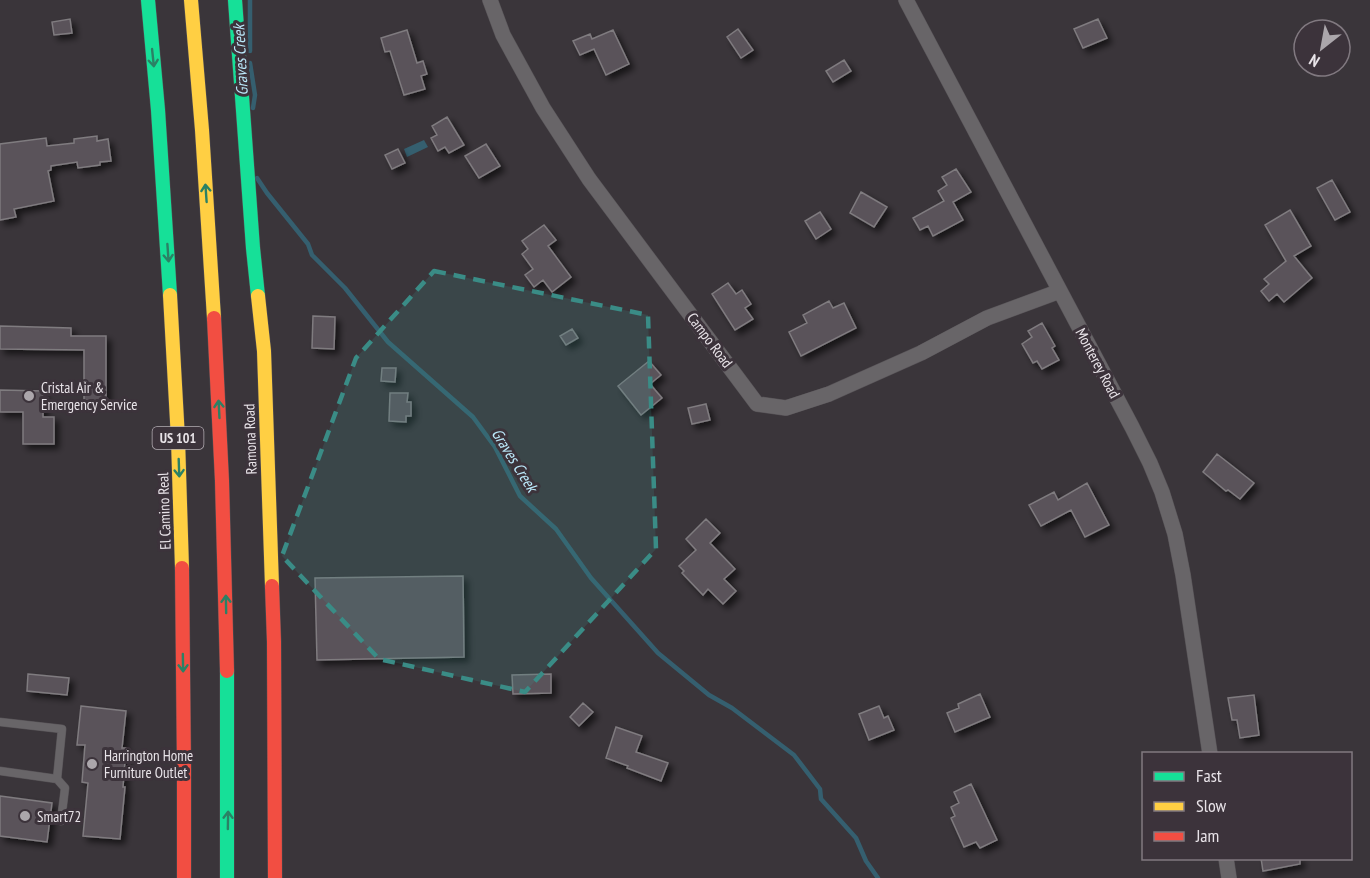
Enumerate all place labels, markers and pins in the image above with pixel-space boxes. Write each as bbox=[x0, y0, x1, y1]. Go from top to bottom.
place label: Cristal Air & Emergency Service bbox=[41, 378, 137, 414]
marker: Cristal Air & Emergency Service bbox=[22, 389, 36, 403]
place label: Harrington Home Furniture Outlet bbox=[104, 746, 193, 782]
marker: Harrington Home Furniture Outlet bbox=[85, 757, 99, 771]
place label: Smart72 bbox=[37, 807, 81, 826]
marker: Smart72 bbox=[18, 809, 32, 823]

